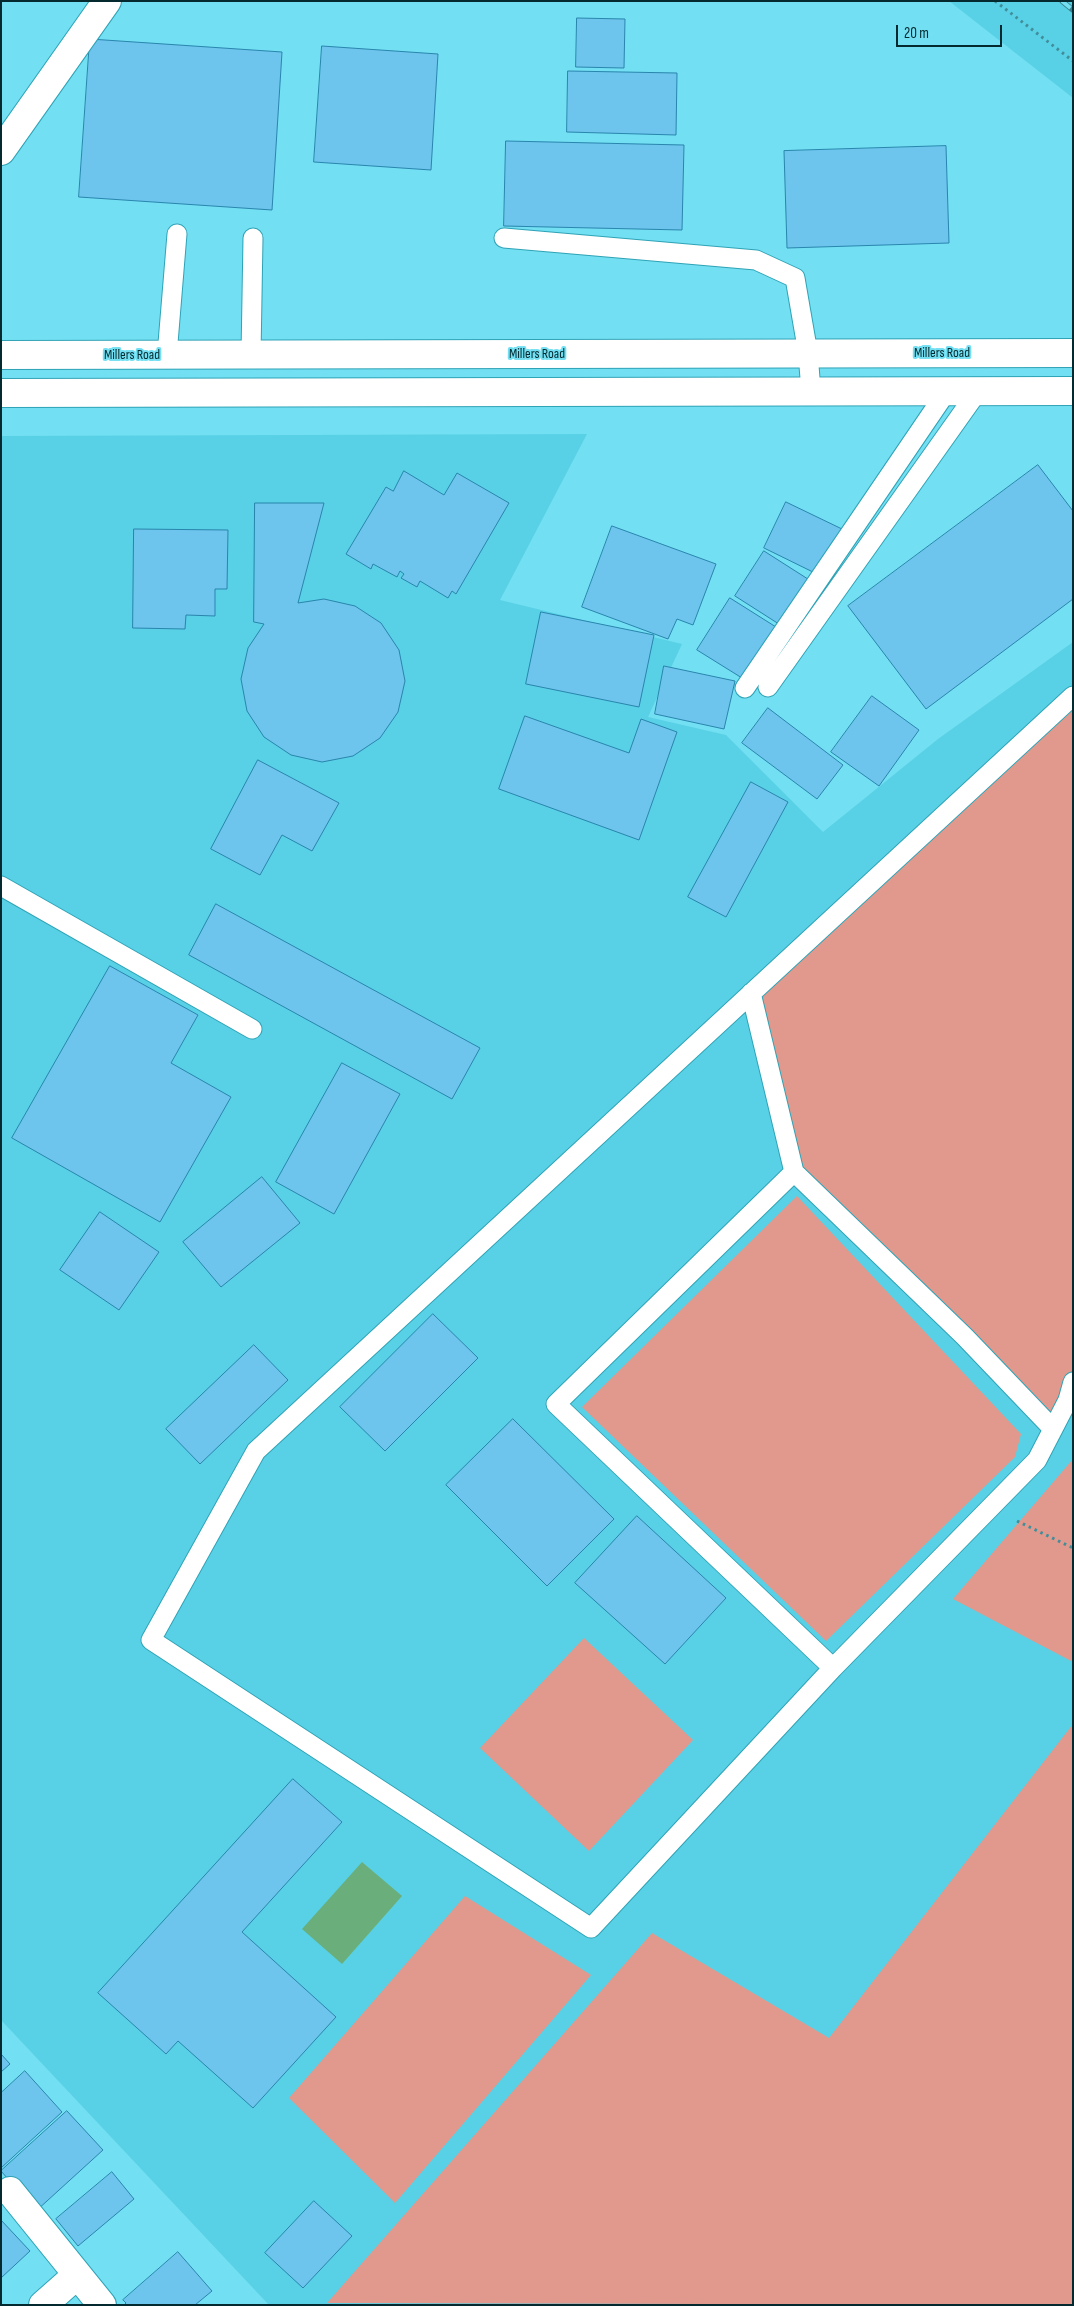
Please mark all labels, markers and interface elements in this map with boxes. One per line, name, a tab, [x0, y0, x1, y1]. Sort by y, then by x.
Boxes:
scale bar	[899, 15, 1005, 47]
text: 20 m	[904, 24, 929, 43]
street label: Millers Road	[914, 345, 970, 361]
street label: Millers Road	[509, 346, 565, 362]
street label: Millers Road	[104, 347, 160, 363]

